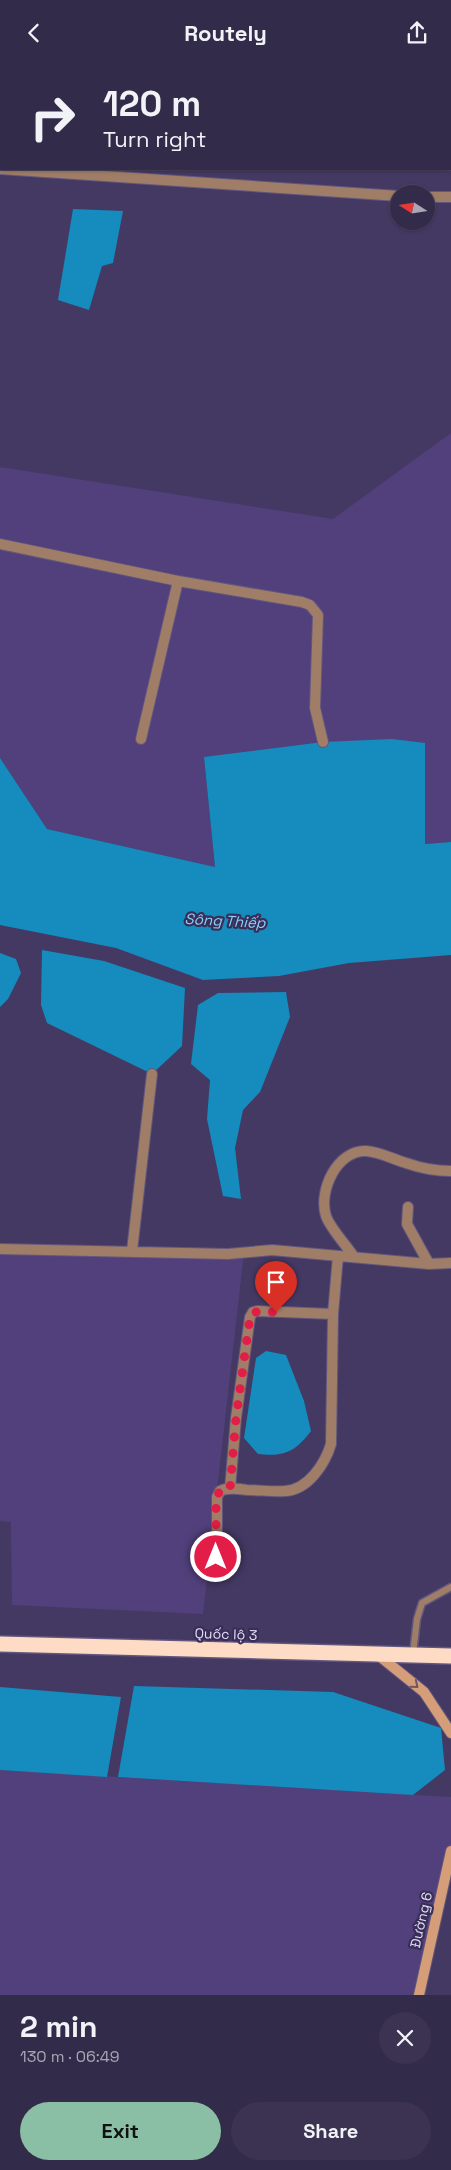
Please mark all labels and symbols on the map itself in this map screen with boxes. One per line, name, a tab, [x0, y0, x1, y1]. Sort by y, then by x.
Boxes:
north arrow	[390, 185, 435, 230]
water label: Sông Thiếp	[184, 909, 267, 932]
pin	[255, 1261, 297, 1312]
position arrow	[189, 1530, 241, 1582]
street label: Quốc lộ 3	[194, 1624, 258, 1644]
one-way arrow	[409, 1679, 418, 1687]
street label: Đường 6	[406, 1890, 436, 1950]

